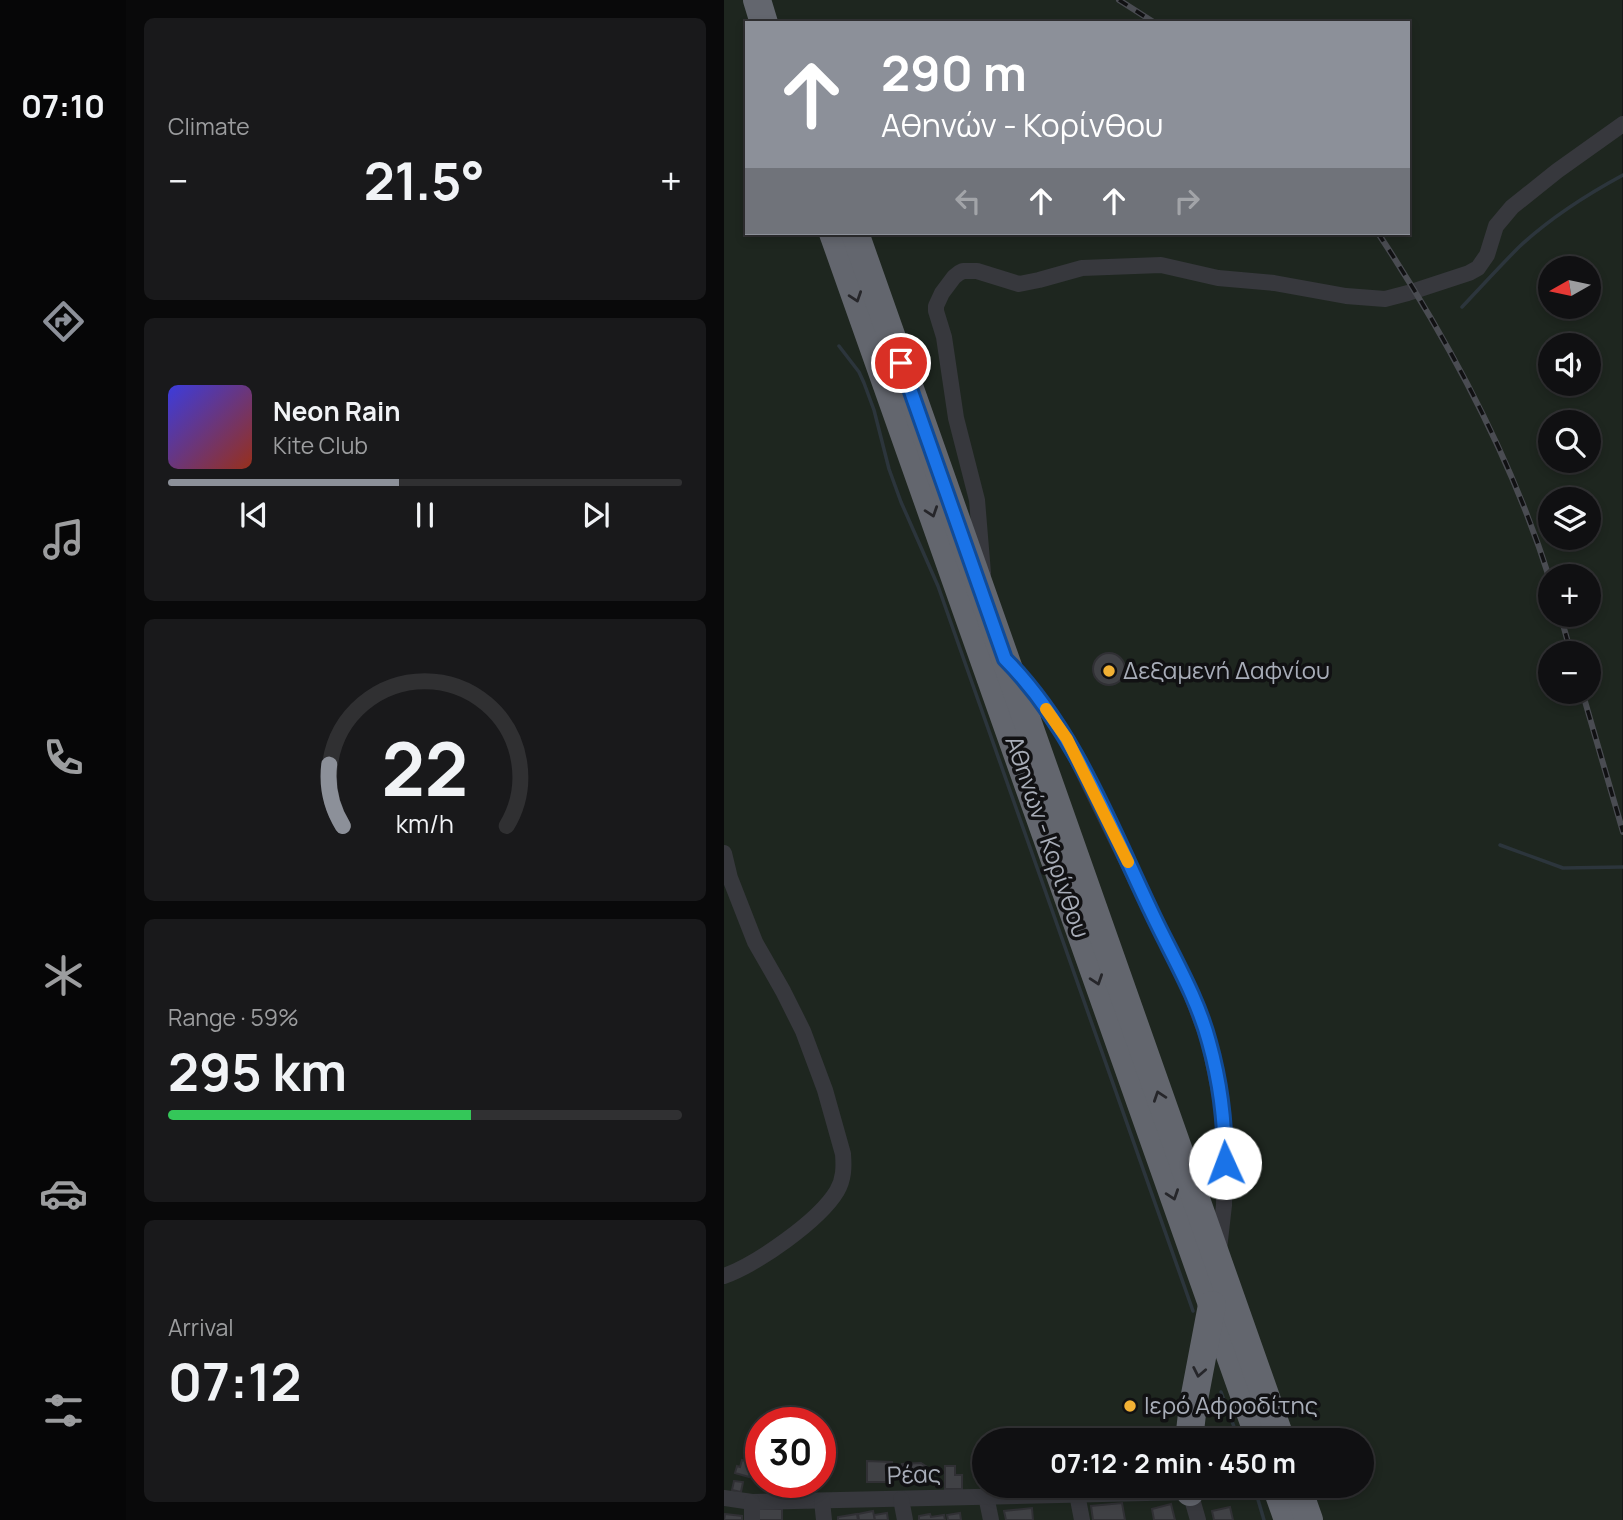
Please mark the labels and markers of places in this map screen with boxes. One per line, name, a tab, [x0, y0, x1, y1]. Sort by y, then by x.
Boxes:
pin	[871, 333, 931, 393]
place label: Δεξαμενή Δαφνίου	[1123, 653, 1330, 686]
marker: Δεξαμενή Δαφνίου	[1101, 663, 1117, 679]
place label: Ιερό Αφροδίτης	[1144, 1388, 1318, 1421]
marker: Ιερό Αφροδίτης	[1122, 1398, 1138, 1414]

